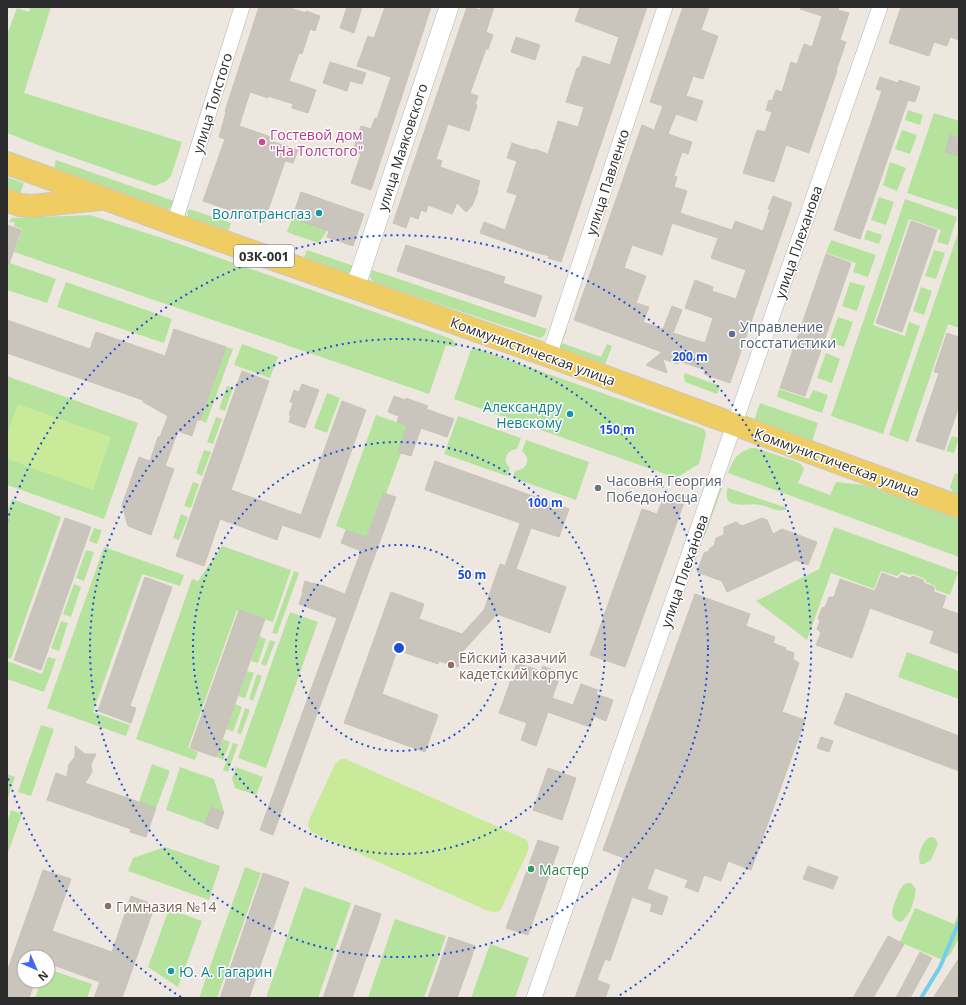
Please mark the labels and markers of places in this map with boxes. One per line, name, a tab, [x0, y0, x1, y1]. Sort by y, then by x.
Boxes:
place label: Гостевой дом "На Толстого"	[270, 125, 363, 160]
marker: Гостевой дом "На Толстого"	[257, 137, 267, 147]
place label: Волготрансгаз	[212, 204, 311, 223]
marker: Волготрансгаз	[314, 208, 324, 218]
place label: Управление госстатистики	[740, 317, 836, 352]
marker: Управление госстатистики	[727, 329, 737, 339]
place label: Александру Невскому	[483, 397, 563, 432]
marker: Александру Невскому	[565, 409, 575, 419]
place label: Часовня Георгия Победоносца	[606, 471, 722, 506]
marker: Часовня Георгия Победоносца	[593, 483, 603, 493]
centre of rings	[392, 641, 406, 655]
place label: Ейский казачий кадетский корпус	[459, 648, 579, 683]
marker: Ейский казачий кадетский корпус	[446, 660, 456, 670]
place label: Мастер	[539, 860, 589, 879]
marker: Мастер	[526, 864, 536, 874]
place label: Гимназия №14	[116, 897, 216, 916]
marker: Гимназия №14	[103, 901, 113, 911]
place label: Ю. А. Гагарин	[179, 962, 272, 981]
marker: Ю. А. Гагарин	[166, 966, 176, 976]

